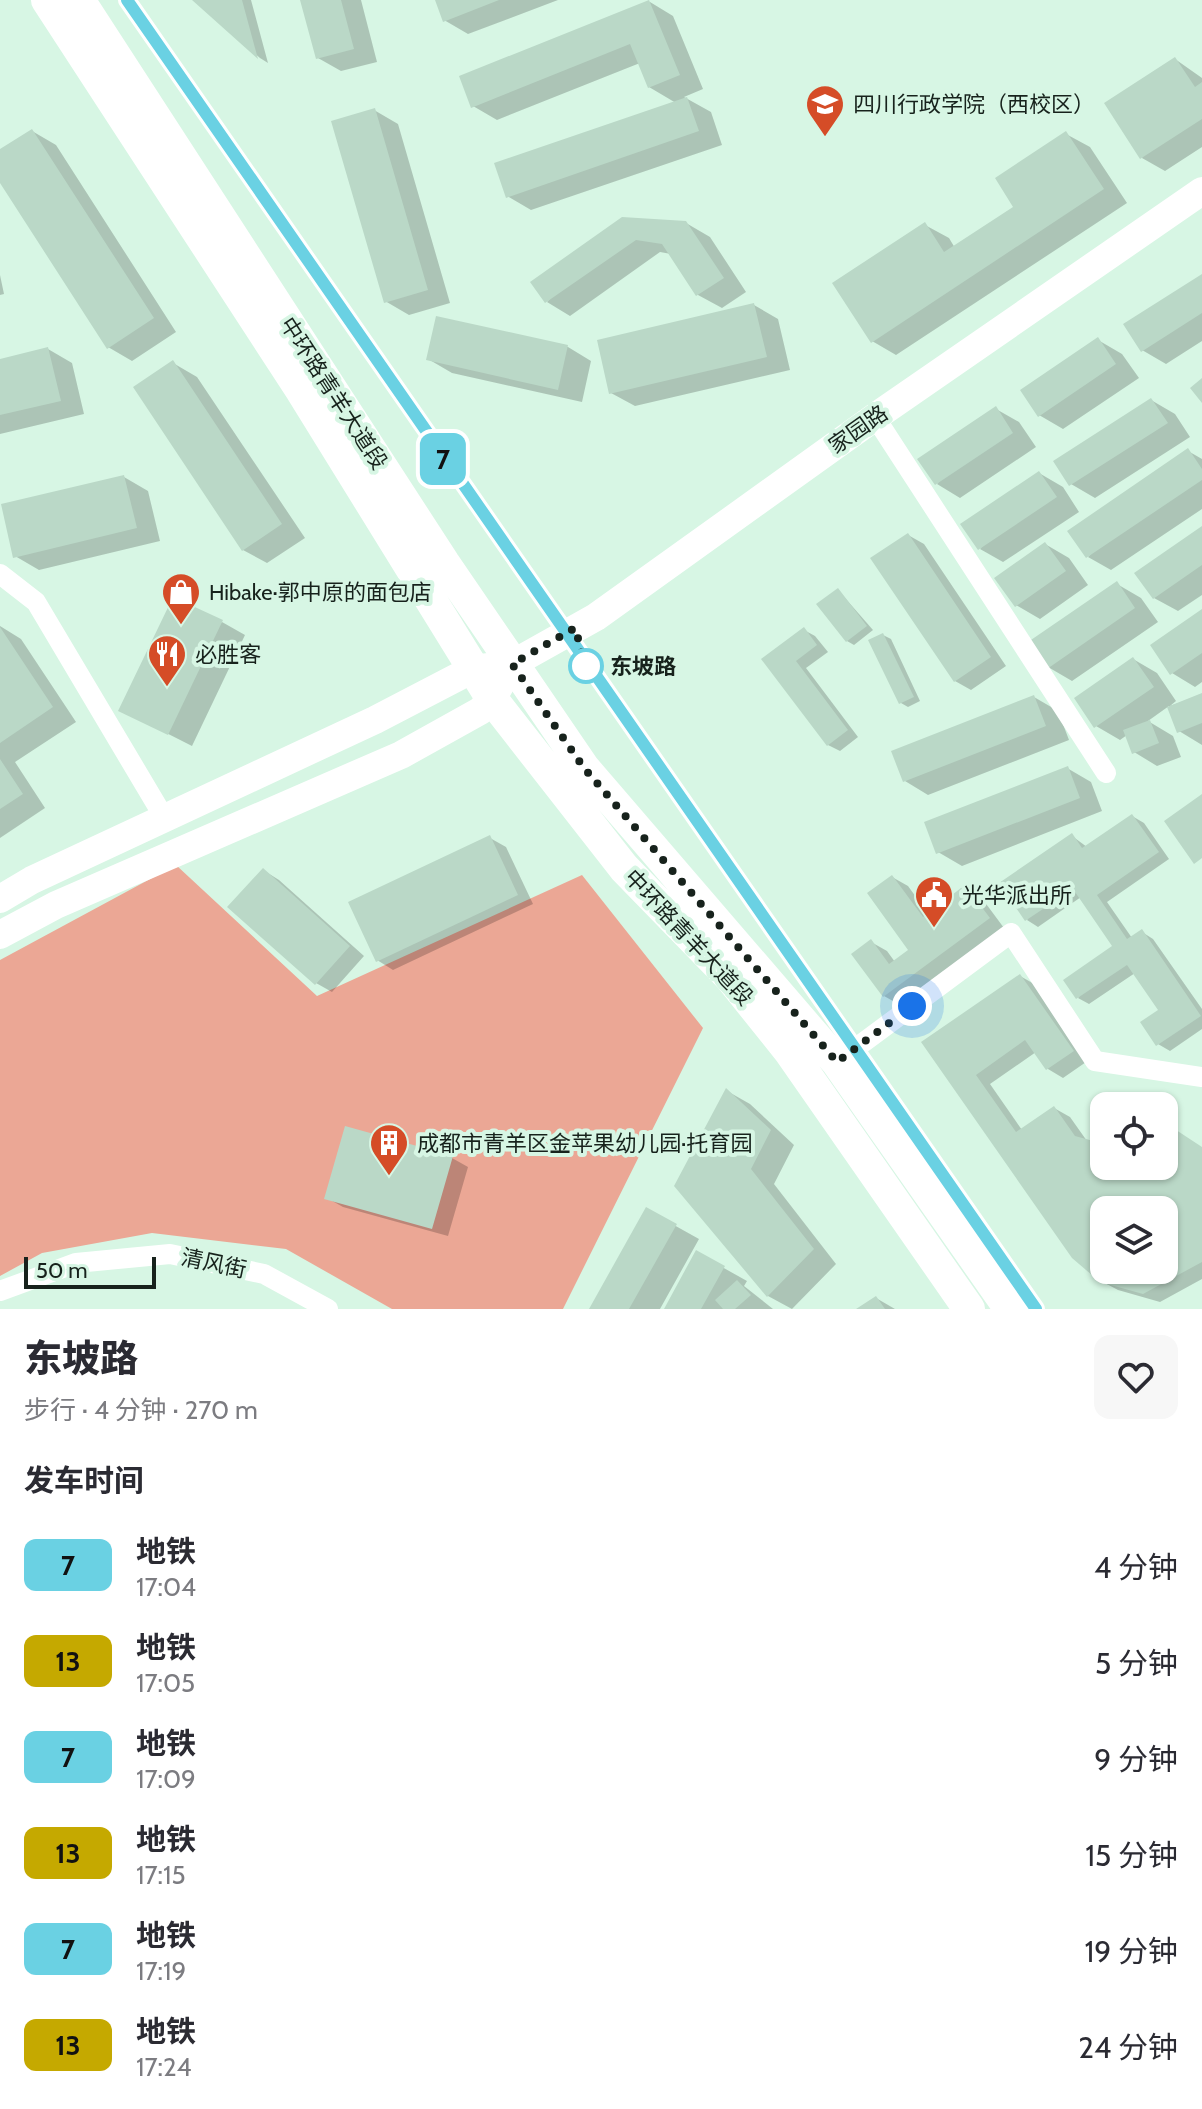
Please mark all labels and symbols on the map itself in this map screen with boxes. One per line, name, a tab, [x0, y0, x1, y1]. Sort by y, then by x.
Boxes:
school or university icon: 四川行政学院（西校区）	[804, 83, 846, 138]
place label: 四川行政学院（西校区）	[853, 91, 1095, 118]
street label: 中环路青羊大道段	[274, 312, 393, 474]
street label: 家园路	[824, 399, 893, 459]
line badge: 7	[417, 433, 469, 485]
shop icon: Hibake·郭中原的面包店	[160, 571, 202, 626]
place label: Hibake·郭中原的面包店	[209, 579, 432, 606]
restaurant icon: 必胜客	[146, 633, 188, 688]
place label: 必胜客	[195, 641, 261, 668]
marker: 东坡路	[569, 649, 603, 683]
place label: 东坡路	[610, 653, 676, 680]
street label: 中环路青羊大道段	[619, 864, 759, 1011]
public building icon: 光华派出所	[913, 874, 955, 929]
place label: 光华派出所	[962, 882, 1072, 909]
your location	[892, 986, 932, 1026]
building icon: 成都市青羊区金苹果幼儿园·托育园	[368, 1122, 410, 1177]
place label: 成都市青羊区金苹果幼儿园·托育园	[417, 1130, 752, 1157]
street label: 清风街	[179, 1243, 249, 1284]
scale bar	[24, 1253, 156, 1289]

